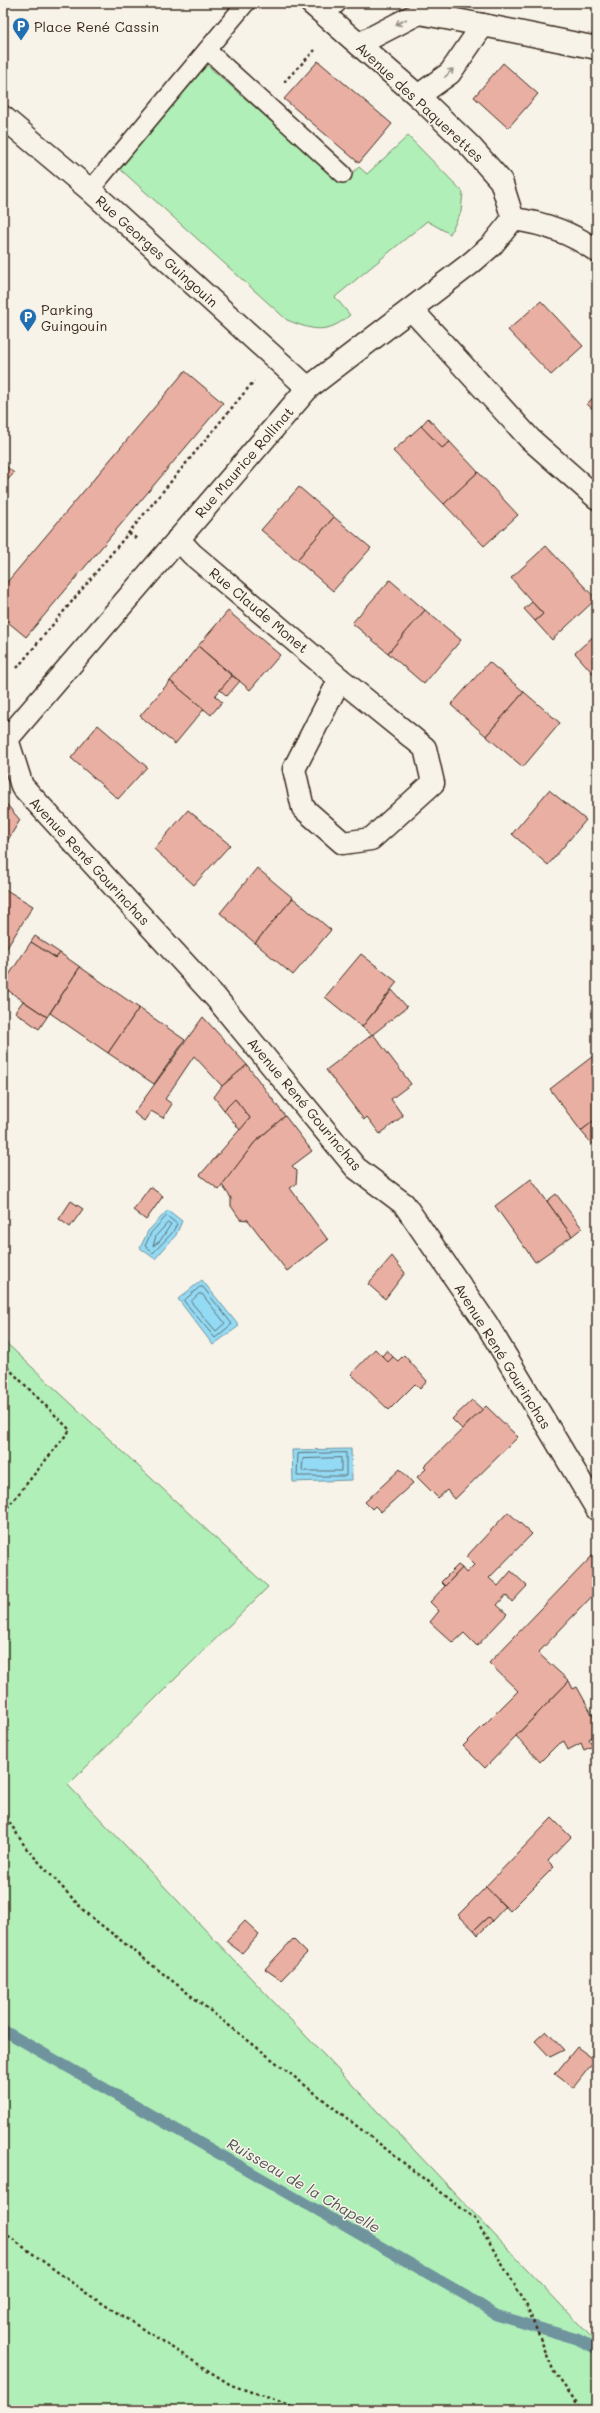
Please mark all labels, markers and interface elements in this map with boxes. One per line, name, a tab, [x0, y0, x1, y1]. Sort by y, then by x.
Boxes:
parking icon: Place René Cassin	[11, 16, 31, 41]
place label: Place René Cassin	[34, 17, 159, 36]
one-way arrow	[395, 19, 407, 27]
street label: Avenue des Paquerettes	[352, 38, 488, 166]
one-way arrow	[444, 68, 454, 78]
street label: Rue Georges Guingouin	[92, 191, 222, 311]
place label: Parking Guingouin	[41, 300, 107, 335]
parking icon: Parking Guingouin	[18, 307, 38, 332]
street label: Rue Maurice Rollinat	[191, 402, 297, 522]
street label: Rue Claude Monet	[206, 563, 312, 657]
street label: Avenue René Gourinchas	[26, 793, 154, 929]
street label: Avenue René Gourinchas	[244, 1033, 366, 1175]
street label: Avenue René Gourinchas	[450, 1280, 556, 1432]
water label: Ruisseau de la Chapelle	[224, 2133, 384, 2237]

